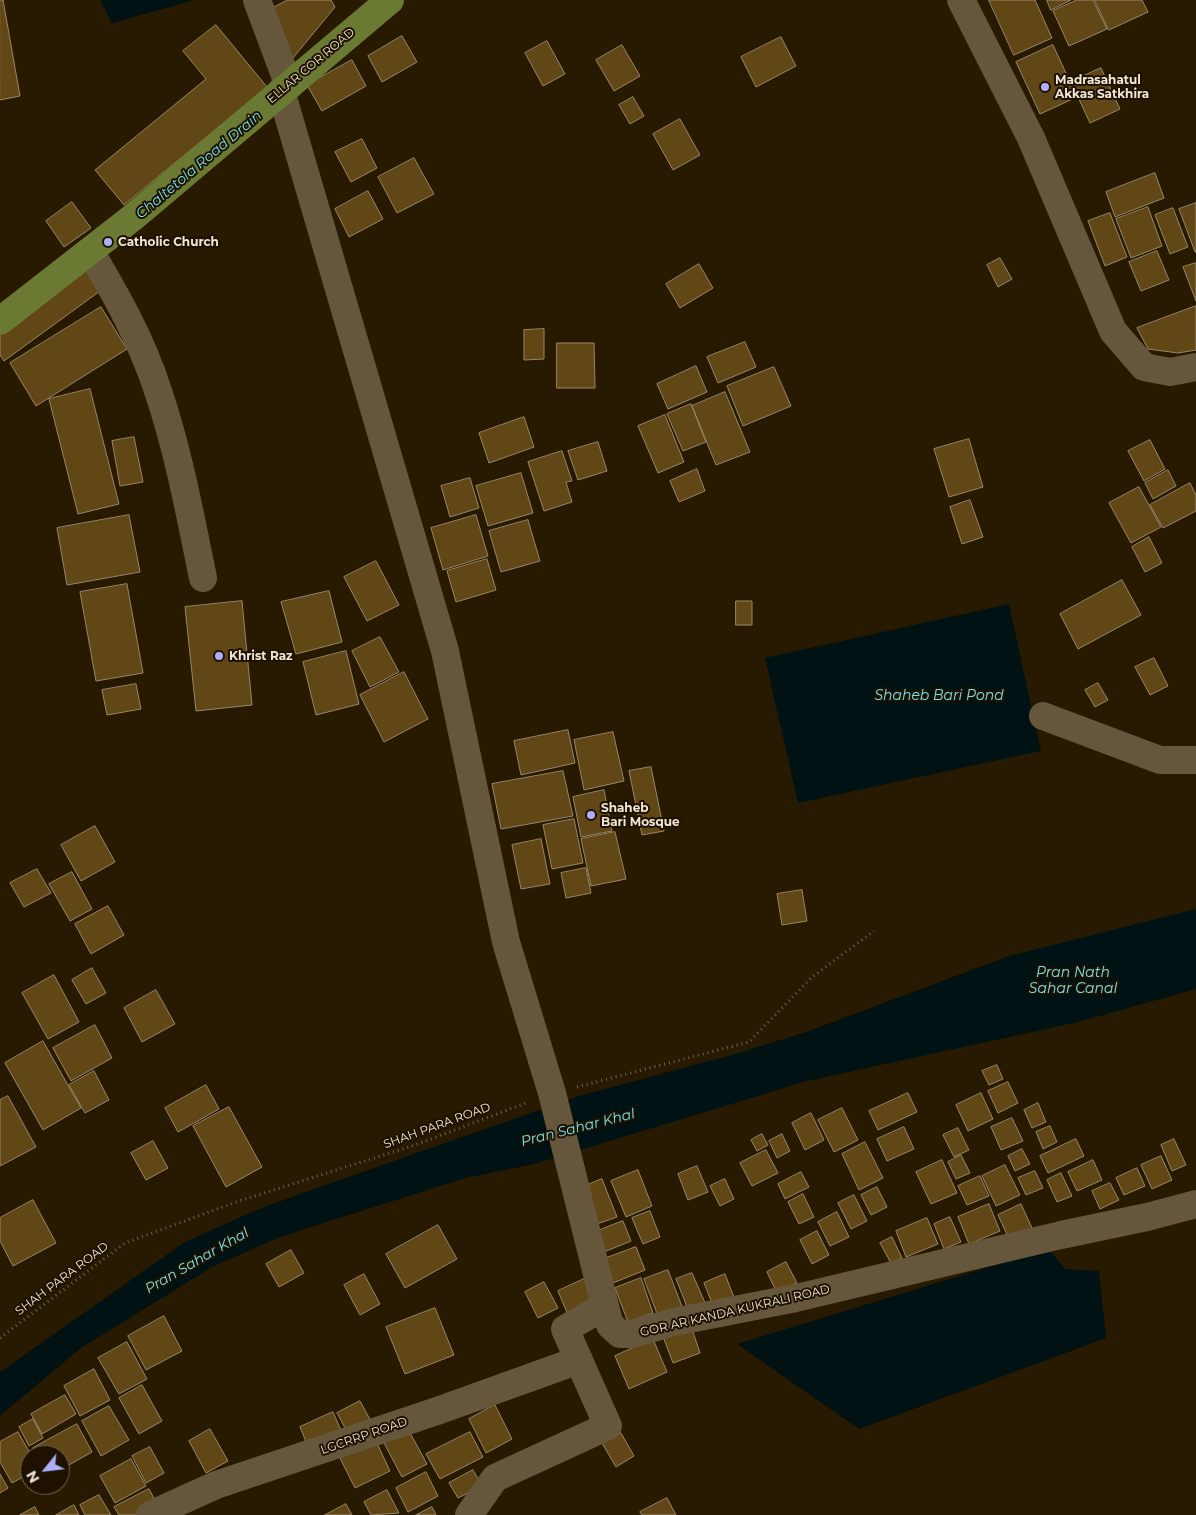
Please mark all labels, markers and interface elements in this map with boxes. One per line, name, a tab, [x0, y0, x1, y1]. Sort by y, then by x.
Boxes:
street label: ELLAR COR ROAD	[264, 25, 358, 107]
place label: Madrasahatul Akkas Satkhira	[1055, 73, 1149, 101]
marker: Madrasahatul Akkas Satkhira	[1039, 81, 1051, 93]
water label: Chaltetola Road Drain	[133, 107, 265, 223]
place label: Catholic Church	[118, 235, 219, 249]
marker: Catholic Church	[102, 236, 114, 248]
place label: Khrist Raz	[229, 649, 293, 663]
marker: Khrist Raz	[213, 650, 225, 662]
water label: Shaheb Bari Pond	[874, 688, 1004, 704]
place label: Shaheb Bari Mosque	[601, 801, 680, 829]
marker: Shaheb Bari Mosque	[585, 809, 597, 821]
water label: Pran Nath Sahar Canal	[1029, 965, 1117, 998]
street label: SHAH PARA ROAD	[381, 1100, 493, 1152]
water label: Pran Sahar Khal	[519, 1106, 637, 1150]
water label: Pran Sahar Khal	[142, 1225, 252, 1297]
street label: SHAH PARA ROAD	[13, 1239, 111, 1319]
street label: GOR AR KANDA KUKRALI ROAD	[639, 1282, 831, 1340]
street label: LGCRRP ROAD	[319, 1414, 409, 1458]
north arrow	[20, 1445, 70, 1495]
text: N	[22, 1467, 43, 1486]

